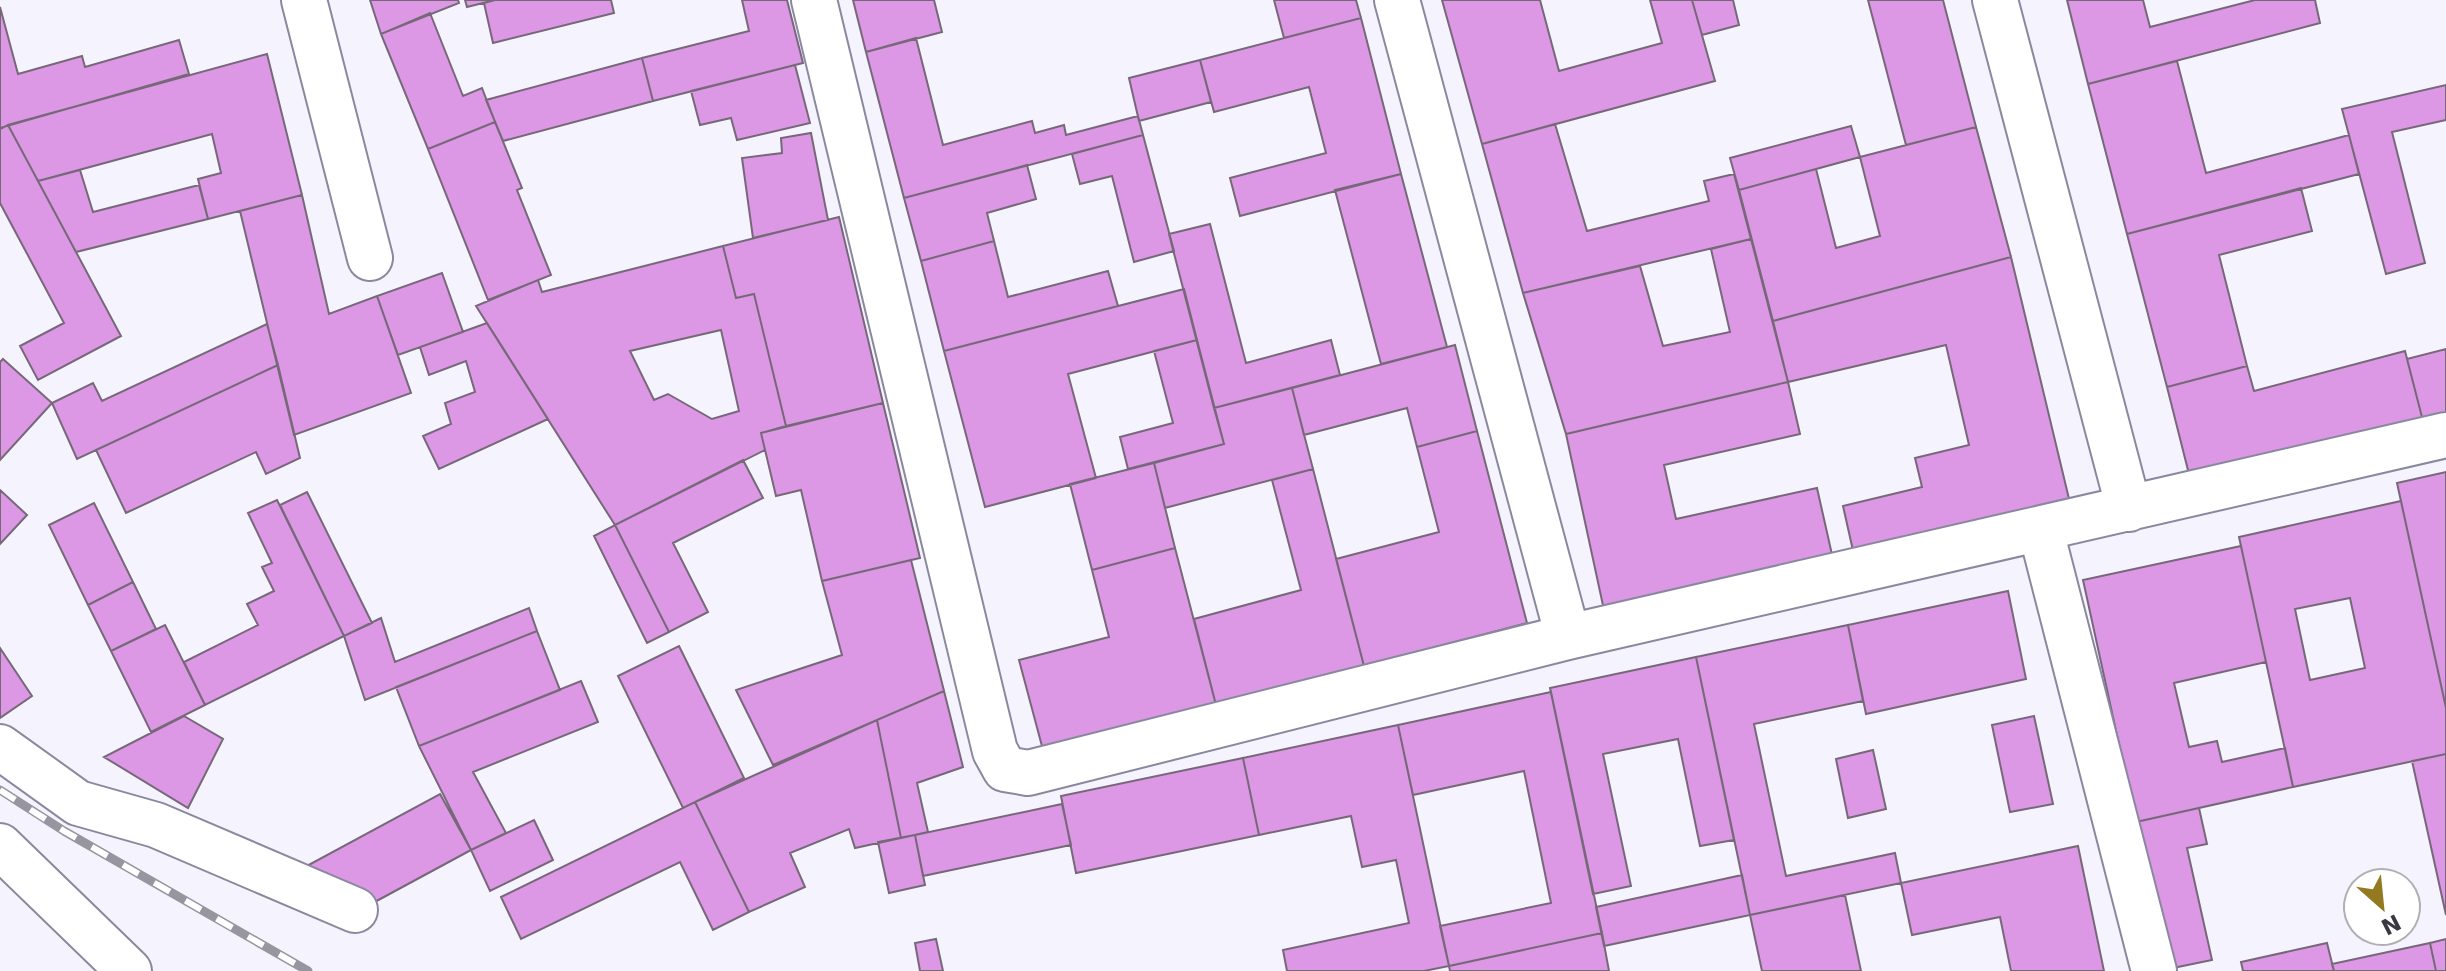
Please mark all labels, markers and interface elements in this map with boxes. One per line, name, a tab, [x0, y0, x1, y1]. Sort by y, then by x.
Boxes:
north arrow	[2342, 867, 2422, 947]
text: N	[2377, 909, 2405, 940]

